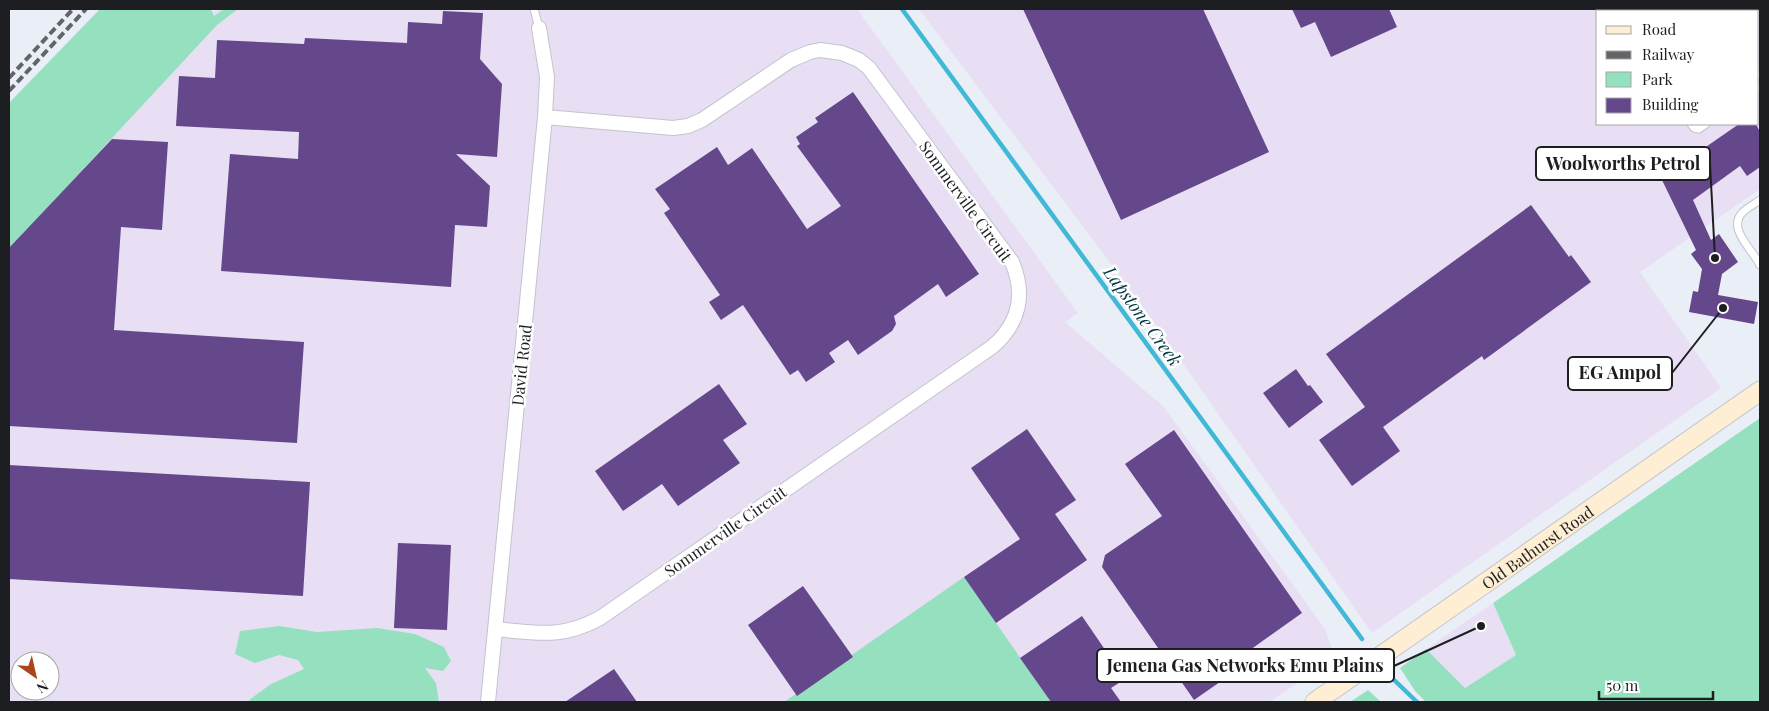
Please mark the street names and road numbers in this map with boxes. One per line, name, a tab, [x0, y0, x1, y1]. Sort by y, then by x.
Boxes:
street label: Sommerville Circuit	[915, 136, 1017, 266]
street label: David Road	[506, 323, 536, 407]
street label: Sommerville Circuit	[660, 481, 790, 581]
street label: Old Bathurst Road	[1477, 500, 1597, 593]

